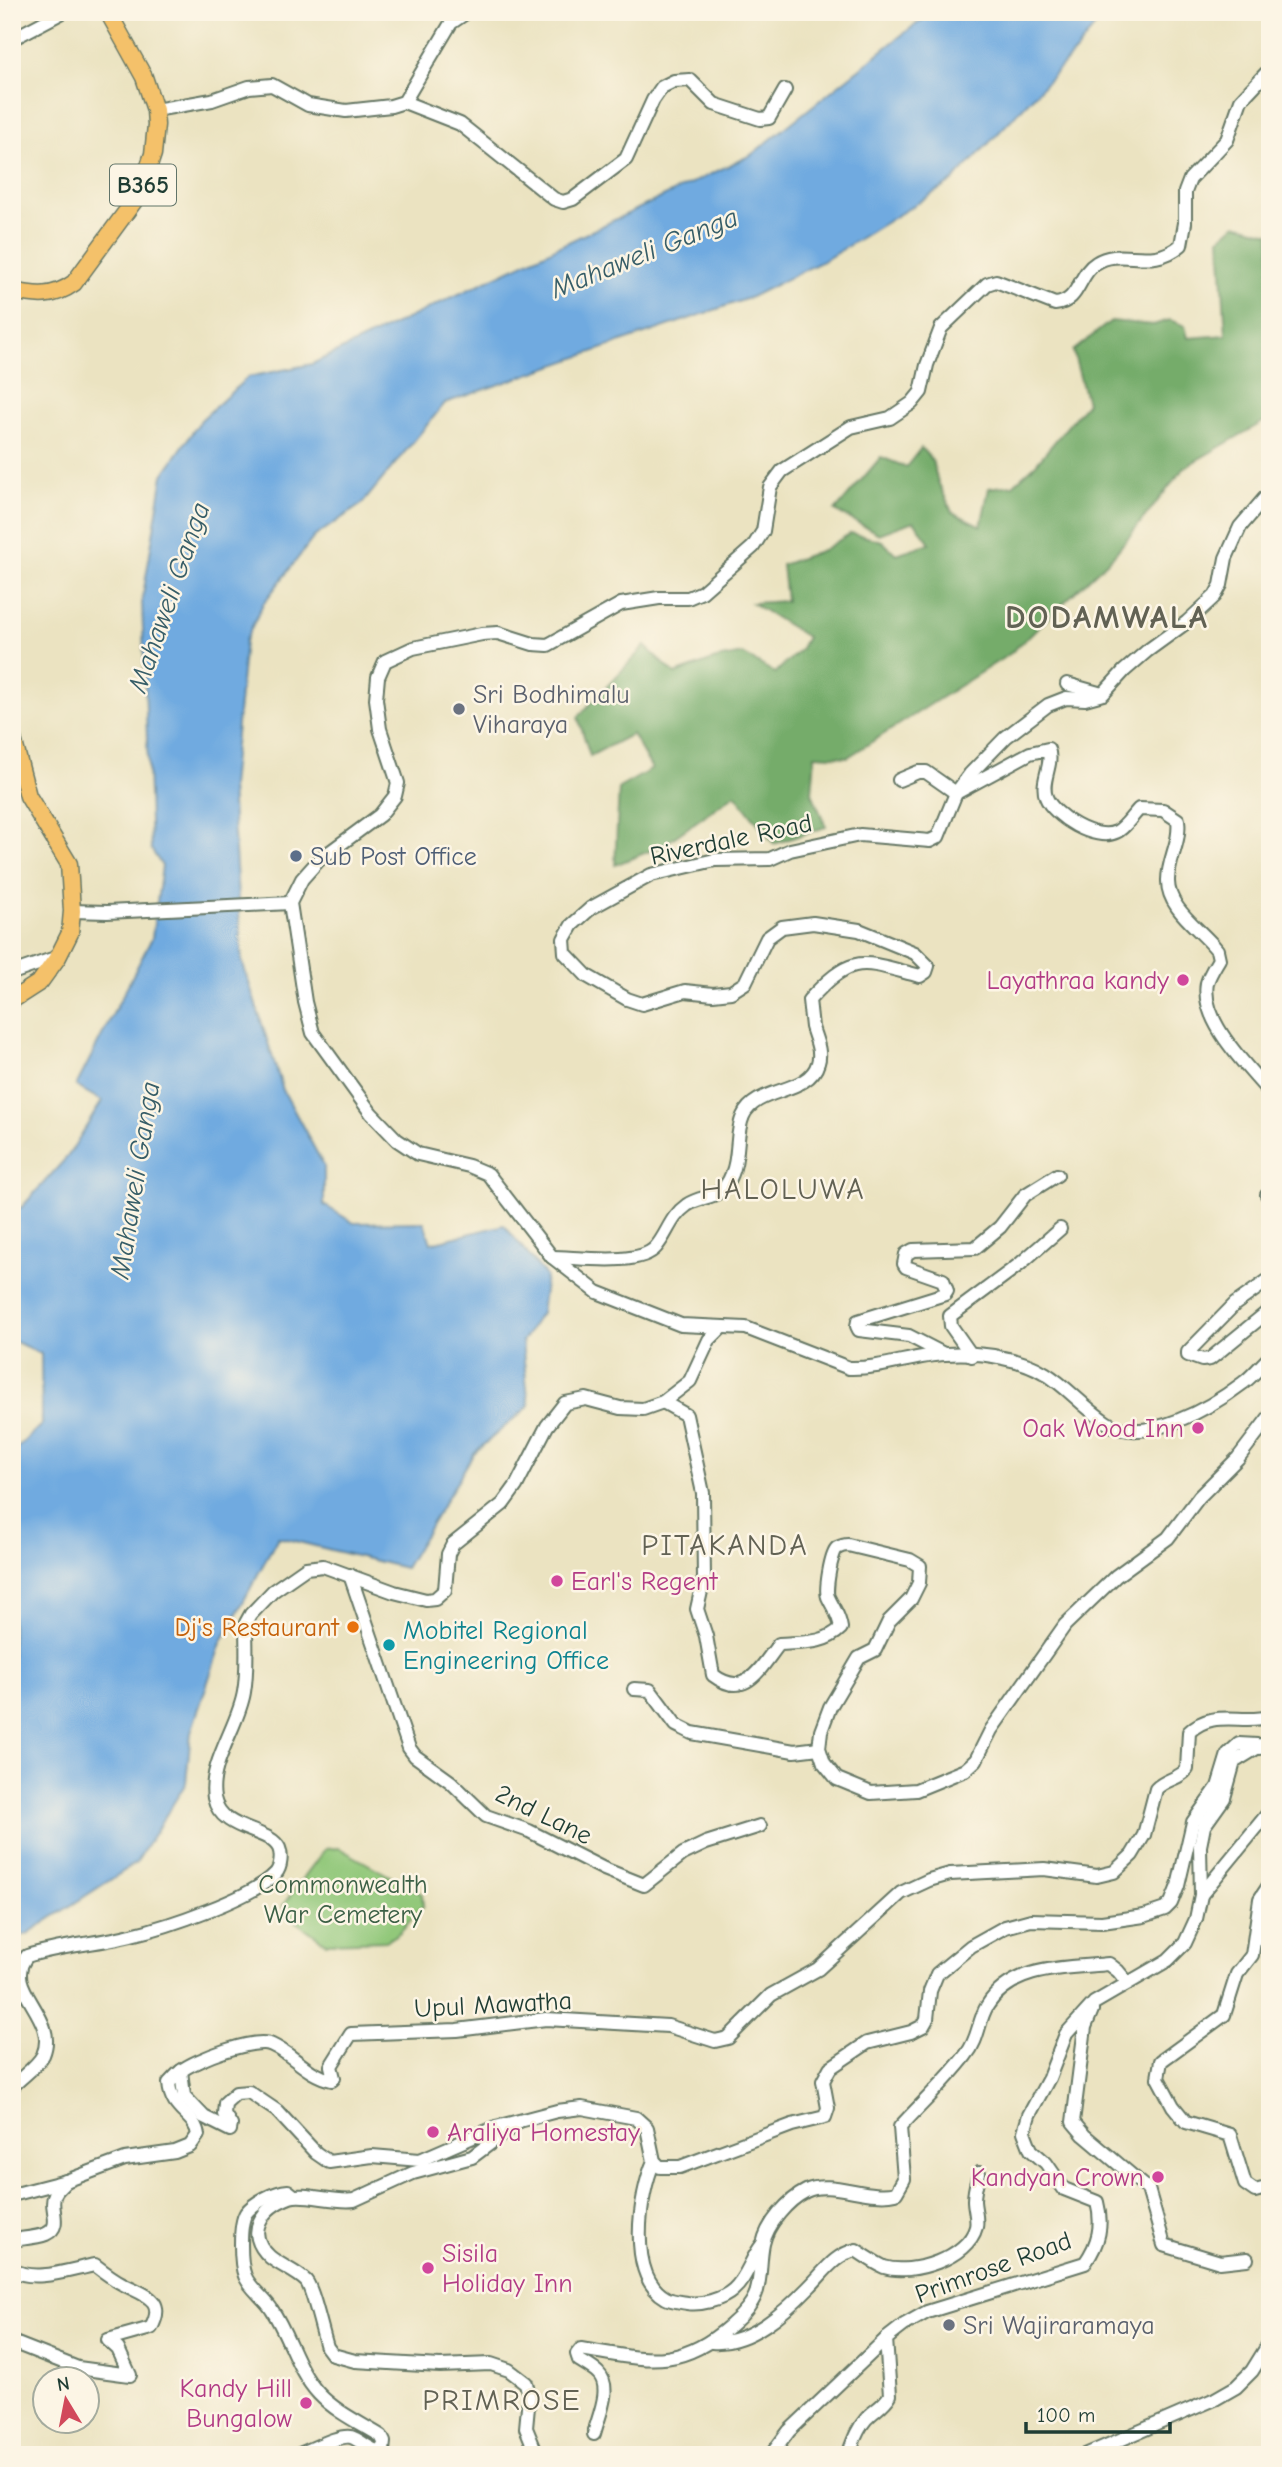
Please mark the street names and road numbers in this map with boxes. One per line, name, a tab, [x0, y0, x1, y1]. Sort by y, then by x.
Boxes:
road number: B365	[110, 164, 176, 205]
street label: Riverdale Road	[647, 808, 815, 872]
street label: 2nd Lane	[490, 1779, 597, 1851]
street label: Upul Mawatha	[413, 1986, 573, 2024]
street label: Primrose Road	[911, 2226, 1076, 2310]

